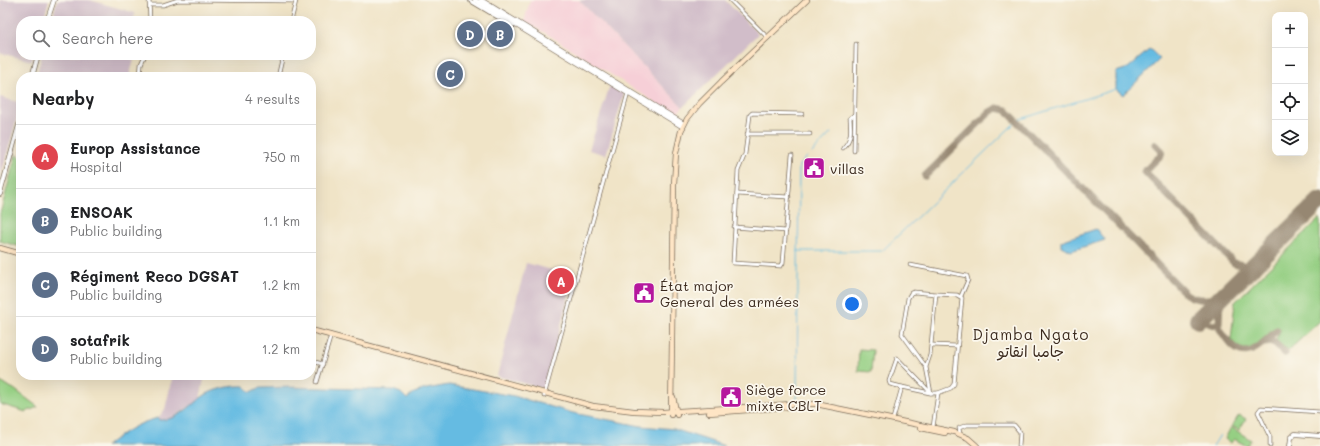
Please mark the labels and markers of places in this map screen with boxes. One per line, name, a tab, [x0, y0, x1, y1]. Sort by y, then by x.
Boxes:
pin: D	[457, 19, 483, 49]
pin: B	[487, 19, 513, 49]
pin: C	[437, 59, 463, 89]
public building icon: villas	[801, 155, 827, 181]
place label: villas	[830, 159, 864, 178]
pin: A	[548, 266, 574, 296]
place label: État major General des armées	[660, 276, 799, 311]
public building icon: État major General des armées	[631, 280, 657, 306]
place label: Siège force mixte CBLT	[746, 380, 826, 415]
public building icon: Siège force mixte CBLT	[718, 384, 744, 410]

